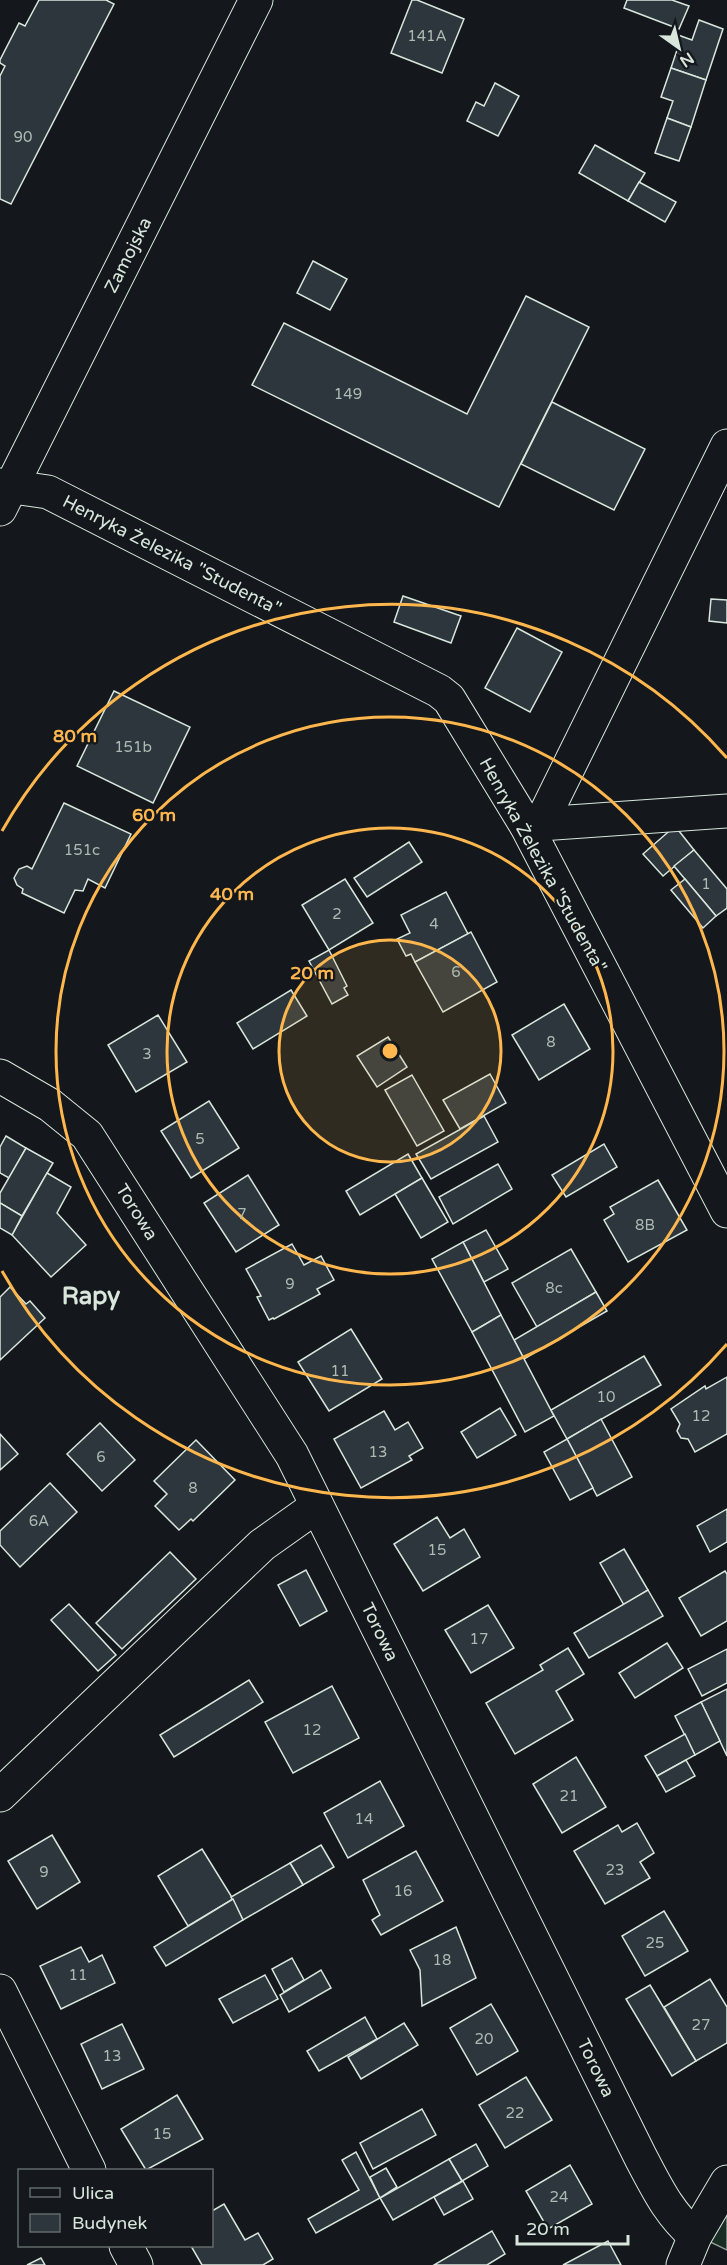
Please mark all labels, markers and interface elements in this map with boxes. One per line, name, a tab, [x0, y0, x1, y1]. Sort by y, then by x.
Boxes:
north arrow	[649, 18, 709, 78]
house number: 141A	[407, 27, 447, 45]
text: N	[676, 48, 698, 71]
house number: 90	[14, 128, 32, 146]
street label: Zamojska	[100, 213, 156, 297]
house number: 149	[334, 385, 362, 403]
street label: Henryka Żelezika "Studenta"	[59, 490, 285, 620]
text: 80 m	[53, 725, 97, 747]
house number: 151b	[114, 738, 152, 756]
street label: Henryka Żelezika "Studenta"	[475, 754, 611, 976]
text: 60 m	[132, 804, 176, 826]
house number: 151c	[64, 841, 100, 859]
house number: 1	[701, 875, 711, 893]
text: 40 m	[210, 883, 254, 905]
house number: 2	[332, 905, 342, 923]
house number: 4	[429, 915, 439, 933]
text: 20 m	[290, 962, 334, 984]
house number: 6	[451, 963, 461, 981]
house number: 8	[546, 1033, 556, 1051]
centre of rings	[380, 1041, 400, 1061]
house number: 3	[142, 1045, 152, 1063]
house number: 5	[195, 1130, 205, 1148]
street label: Torowa	[111, 1180, 163, 1244]
house number: 7	[237, 1205, 247, 1223]
house number: 8B	[635, 1216, 655, 1234]
house number: 9	[285, 1275, 295, 1293]
house number: 8c	[545, 1279, 563, 1297]
district label: Rapy	[62, 1282, 120, 1311]
house number: 11	[331, 1362, 349, 1380]
house number: 10	[597, 1388, 615, 1406]
house number: 12	[692, 1407, 710, 1425]
house number: 13	[369, 1443, 387, 1461]
house number: 6	[96, 1448, 106, 1466]
house number: 8	[188, 1479, 198, 1497]
house number: 6A	[29, 1512, 49, 1530]
house number: 15	[428, 1541, 446, 1559]
street label: Torowa	[356, 1599, 404, 1665]
house number: 17	[470, 1630, 488, 1648]
house number: 12	[303, 1721, 321, 1739]
house number: 21	[560, 1787, 578, 1805]
house number: 14	[355, 1810, 373, 1828]
house number: 23	[606, 1861, 624, 1879]
house number: 9	[39, 1863, 49, 1881]
house number: 16	[394, 1882, 412, 1900]
house number: 25	[646, 1934, 664, 1952]
house number: 18	[433, 1951, 451, 1969]
house number: 11	[69, 1966, 87, 1984]
house number: 27	[692, 2016, 710, 2034]
house number: 20	[475, 2030, 493, 2048]
street label: Torowa	[572, 2035, 620, 2101]
house number: 13	[103, 2047, 121, 2065]
house number: 22	[506, 2104, 524, 2122]
house number: 15	[153, 2125, 171, 2143]
legend	[18, 2169, 213, 2247]
text: Ulica	[72, 2182, 114, 2204]
house number: 24	[550, 2188, 568, 2206]
scale bar	[517, 2208, 628, 2246]
text: Budynek	[72, 2212, 147, 2234]
text: 20 m	[526, 2218, 570, 2240]

